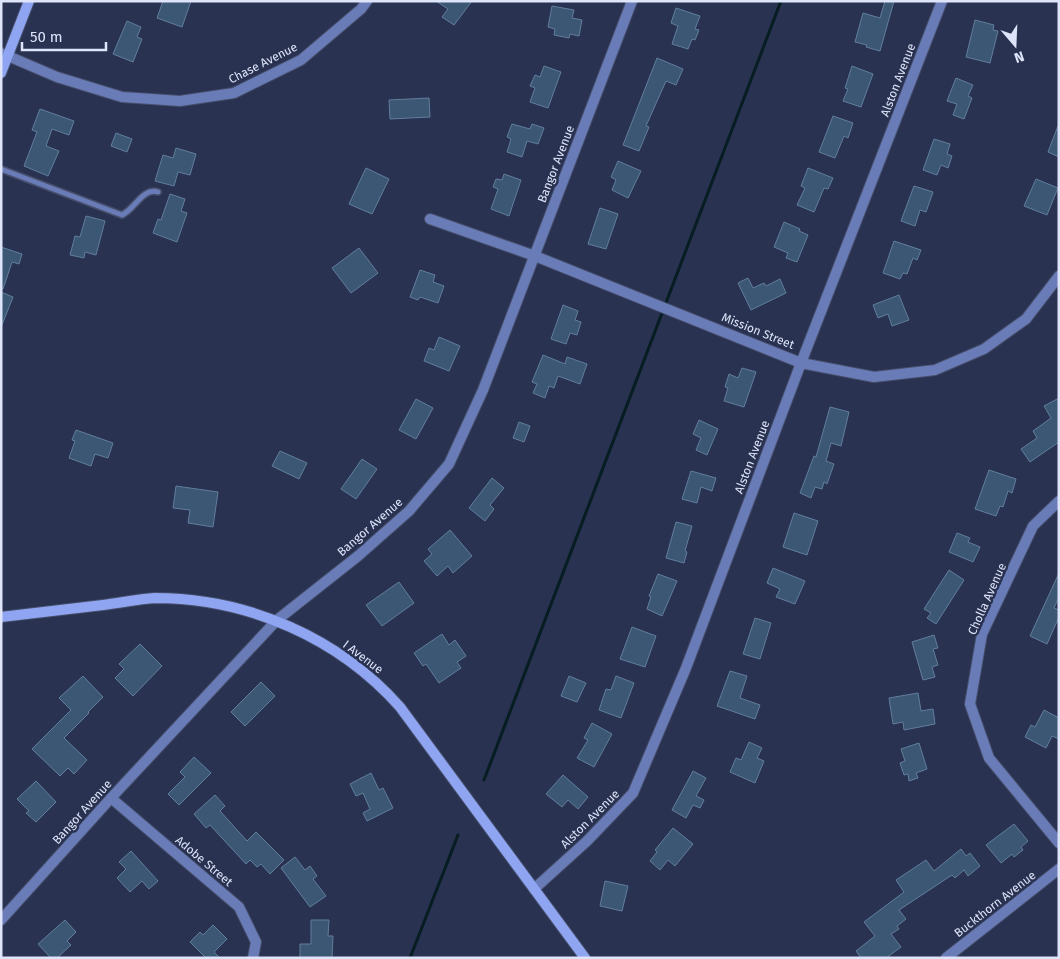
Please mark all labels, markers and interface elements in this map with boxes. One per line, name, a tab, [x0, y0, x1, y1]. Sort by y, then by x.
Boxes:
scale bar	[22, 20, 106, 52]
north arrow	[990, 20, 1040, 70]
text: 50 m	[30, 28, 63, 46]
street label: Chase Avenue	[226, 40, 300, 86]
street label: Alston Avenue	[878, 41, 918, 119]
text: N	[1012, 47, 1026, 66]
street label: Bangor Avenue	[535, 123, 577, 205]
street label: Mission Street	[720, 310, 797, 352]
street label: Alston Avenue	[732, 418, 772, 496]
street label: Bangor Avenue	[335, 495, 405, 559]
street label: Cholla Avenue	[965, 561, 1009, 637]
street label: I Avenue	[340, 637, 386, 677]
street label: Bangor Avenue	[50, 777, 114, 847]
street label: Alston Avenue	[558, 787, 622, 851]
street label: Adobe Street	[173, 833, 236, 889]
street label: Buckthorn Avenue	[952, 868, 1038, 940]

